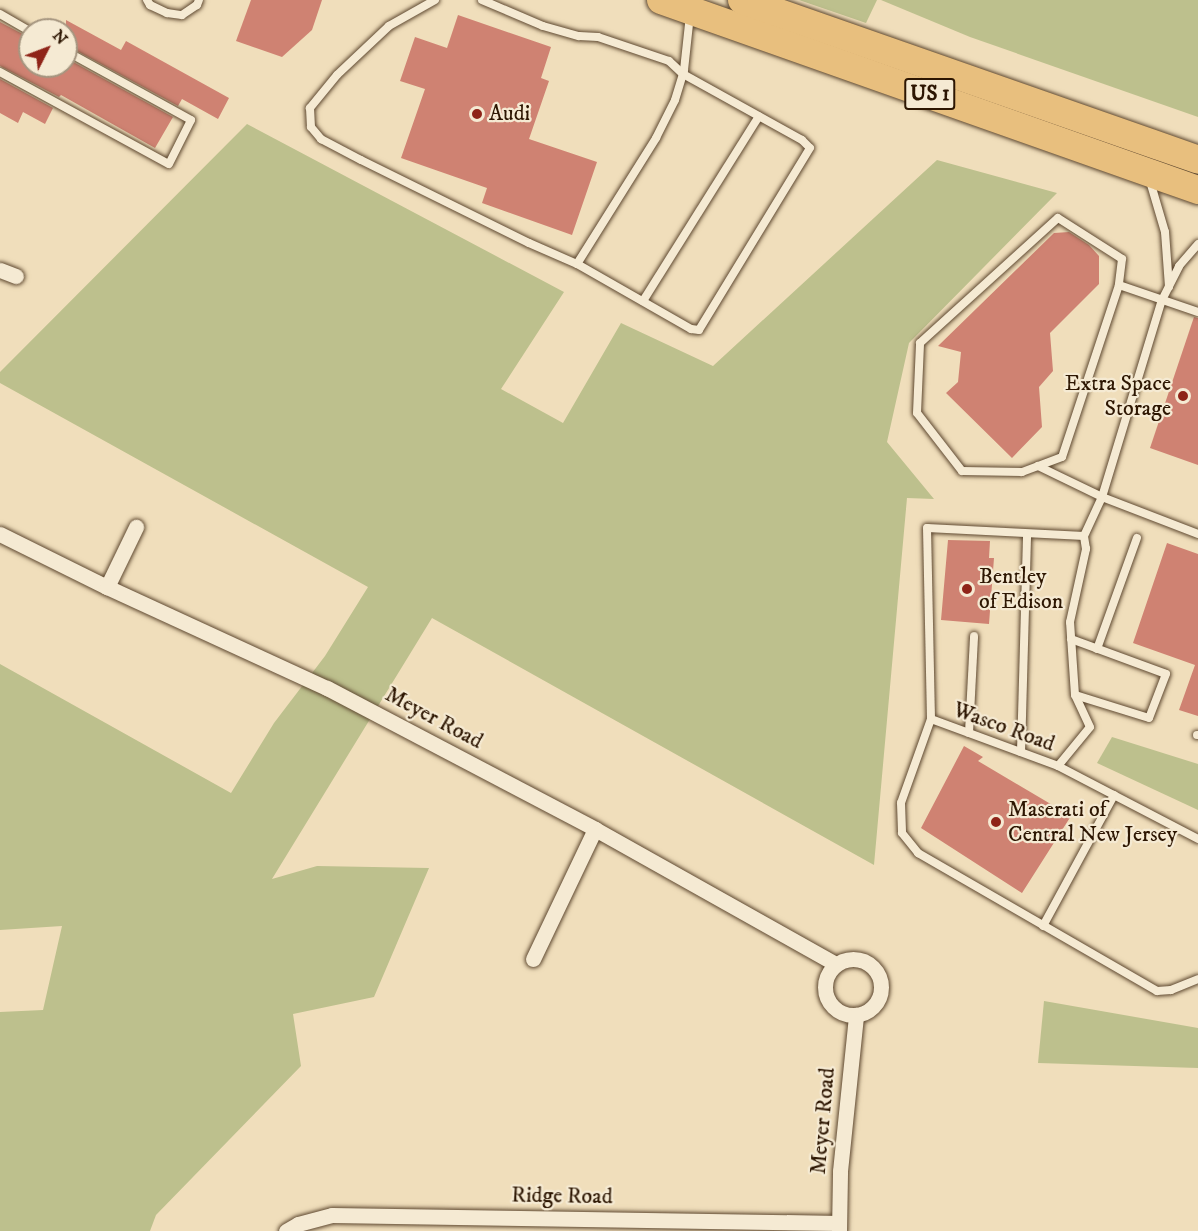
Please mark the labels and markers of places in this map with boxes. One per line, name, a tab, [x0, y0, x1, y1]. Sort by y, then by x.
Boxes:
place label: Audi	[489, 101, 530, 127]
marker: Audi	[470, 107, 484, 121]
place label: Extra Space Storage	[1065, 370, 1171, 422]
marker: Extra Space Storage	[1176, 389, 1190, 403]
place label: Bentley of Edison	[979, 563, 1063, 614]
marker: Bentley of Edison	[960, 582, 974, 596]
place label: Maserati of Central New Jersey	[1008, 796, 1177, 848]
marker: Maserati of Central New Jersey	[989, 815, 1003, 829]

